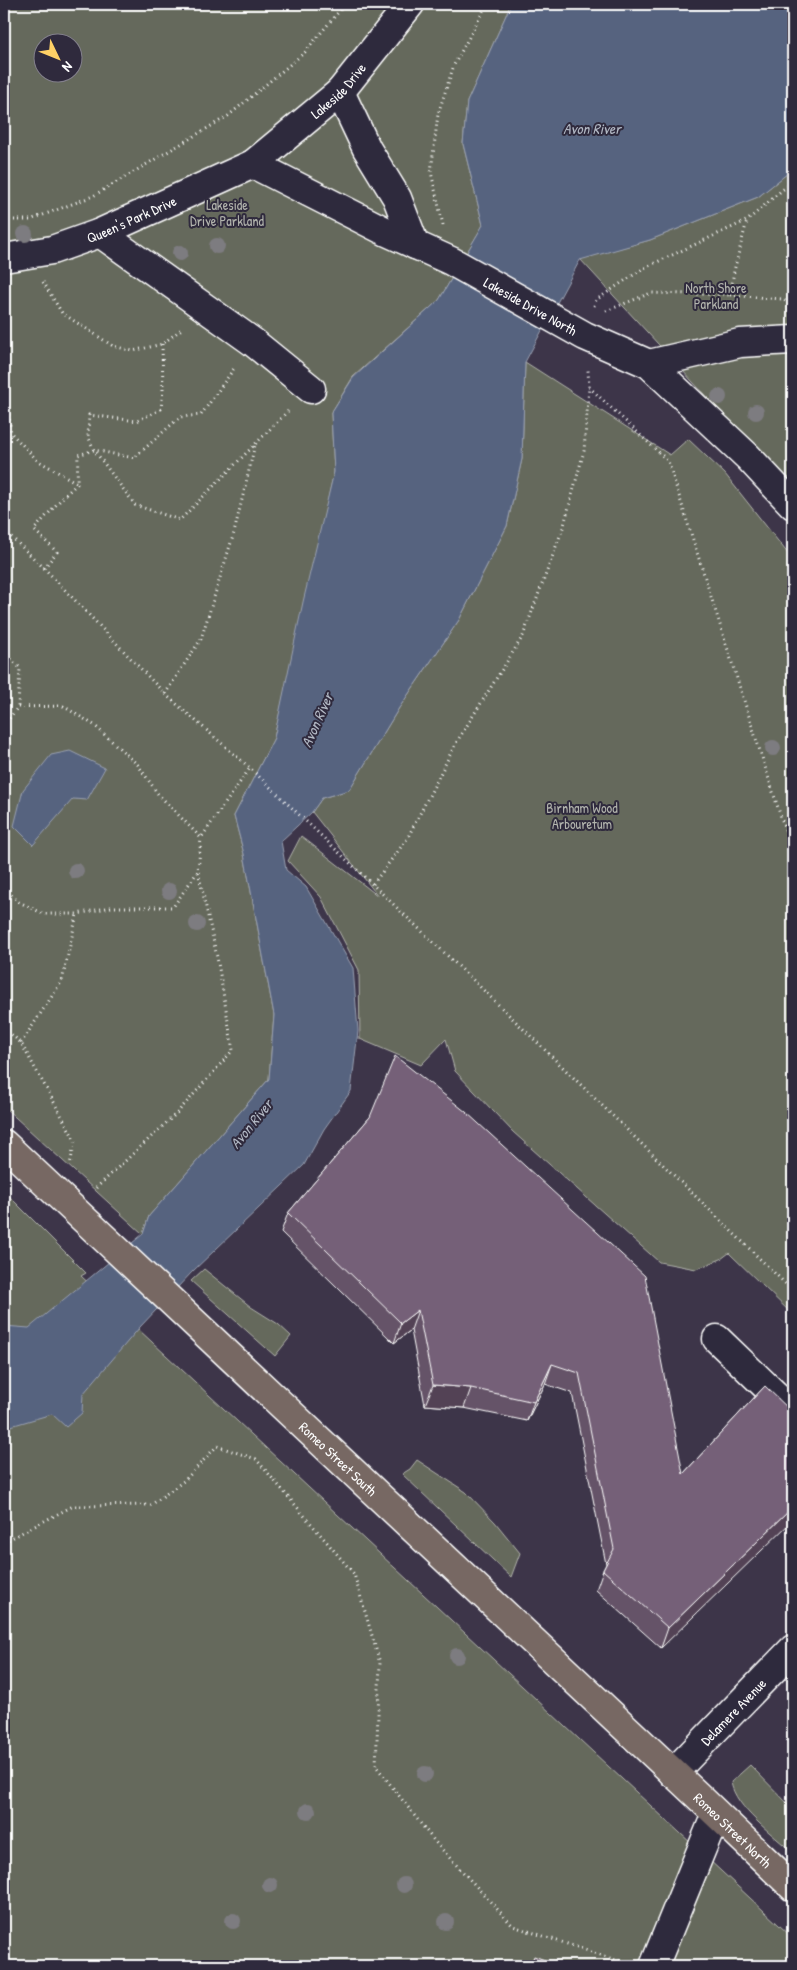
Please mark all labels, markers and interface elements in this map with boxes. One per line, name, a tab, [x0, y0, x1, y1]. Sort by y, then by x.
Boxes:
north arrow	[32, 32, 82, 82]
text: N	[58, 58, 77, 77]
street label: Lakeside Drive	[306, 58, 370, 122]
water label: Avon River	[563, 118, 623, 139]
street label: Queen's Park Drive	[84, 190, 180, 247]
park label: Lakeside Drive Parkland	[190, 195, 265, 230]
street label: Lakeside Drive North	[481, 272, 581, 339]
park label: North Shore Parkland	[685, 278, 747, 313]
water label: Avon River	[296, 687, 339, 751]
park label: Birnham Wood Arbouretum	[546, 798, 618, 833]
water label: Avon River	[225, 1093, 279, 1153]
street label: Romeo Street South	[295, 1417, 382, 1500]
street label: Delamere Avenue	[696, 1673, 770, 1749]
street label: Romeo Street North	[690, 1788, 776, 1872]

